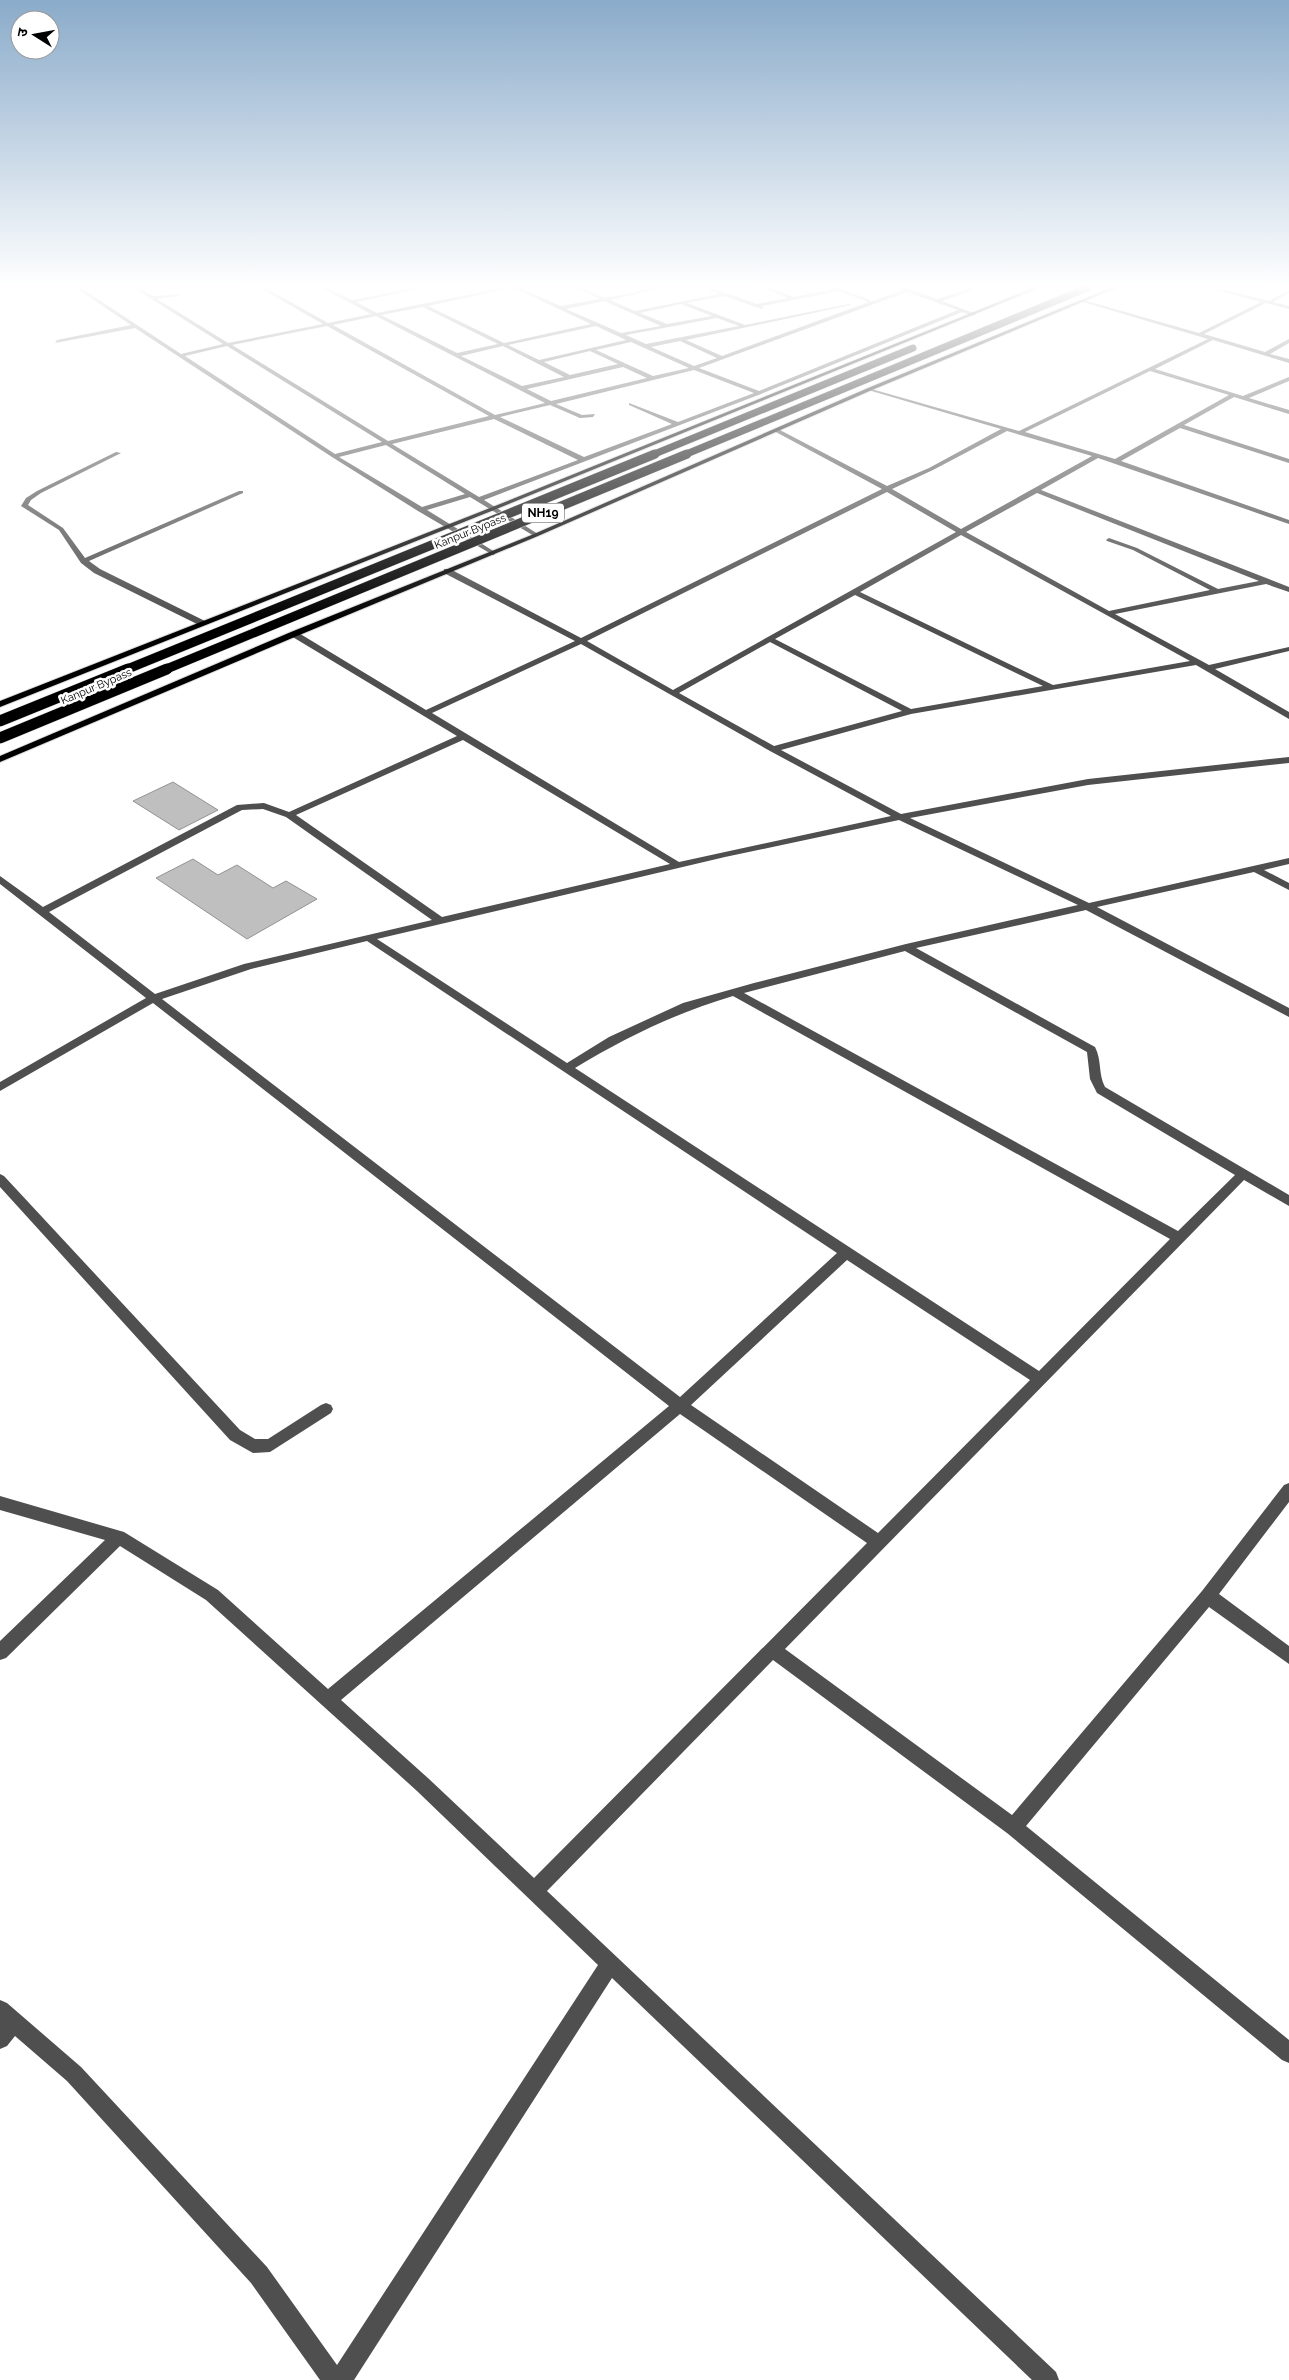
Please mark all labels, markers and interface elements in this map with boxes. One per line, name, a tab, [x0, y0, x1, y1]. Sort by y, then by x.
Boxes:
north arrow	[10, 10, 60, 60]
text: उ	[14, 26, 31, 38]
road number: NH19	[522, 503, 564, 522]
street label: Kanpur Bypass	[433, 511, 508, 552]
street label: Kanpur Bypass	[59, 666, 134, 707]

